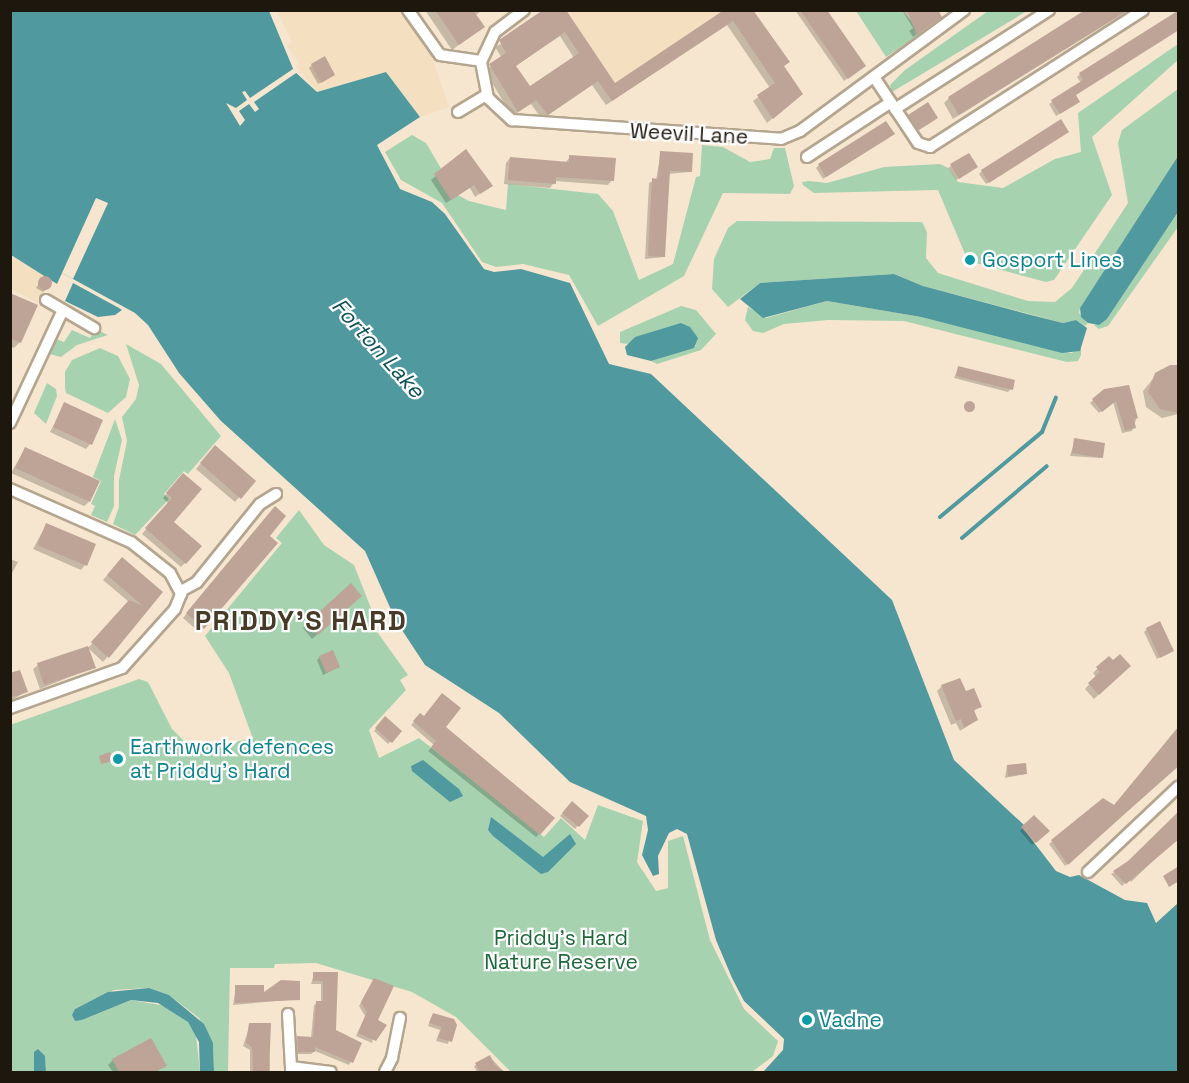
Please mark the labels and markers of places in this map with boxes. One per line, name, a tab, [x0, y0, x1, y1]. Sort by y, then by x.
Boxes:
place label: Gosport Lines	[982, 247, 1122, 273]
marker: Gosport Lines	[963, 253, 977, 267]
place label: Earthwork defences at Priddy's Hard	[130, 734, 334, 784]
marker: Earthwork defences at Priddy's Hard	[111, 752, 125, 766]
place label: Vadne	[819, 1007, 882, 1033]
marker: Vadne	[800, 1013, 814, 1027]

